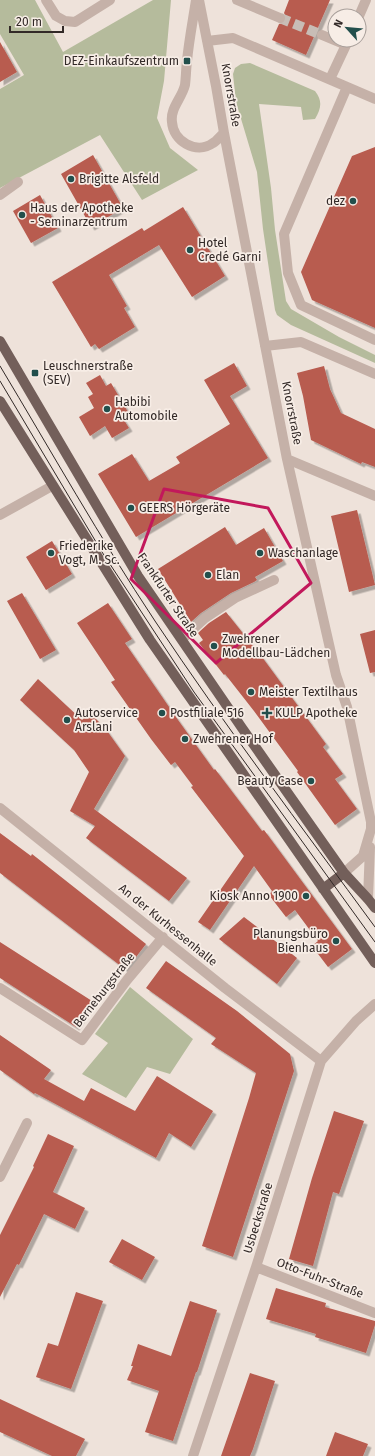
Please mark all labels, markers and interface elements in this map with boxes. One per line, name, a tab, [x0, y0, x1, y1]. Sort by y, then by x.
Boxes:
scale bar	[10, 8, 63, 34]
north arrow	[327, 8, 367, 48]
text: 20 m	[16, 15, 42, 29]
text: N	[331, 17, 346, 30]
place label: DEZ-Einkaufszentrum	[64, 54, 179, 68]
marker: DEZ-Einkaufszentrum	[182, 56, 192, 66]
street label: Knorrstraße	[219, 62, 243, 128]
place label: Brigitte Alsfeld	[79, 172, 159, 186]
marker: Brigitte Alsfeld	[66, 174, 76, 184]
place label: dez	[326, 194, 345, 208]
marker: dez	[348, 196, 358, 206]
place label: Haus der Apotheke - Seminarzentrum	[30, 201, 133, 229]
marker: Haus der Apotheke - Seminarzentrum	[17, 210, 27, 220]
place label: Hotel Credé Garni	[198, 236, 261, 264]
marker: Hotel Credé Garni	[185, 245, 195, 255]
place label: Leuschnerstraße (SEV)	[43, 359, 133, 387]
marker: Leuschnerstraße (SEV)	[30, 368, 40, 378]
street label: Knorrstraße	[279, 380, 305, 446]
place label: Habibi Automobile	[115, 395, 178, 423]
marker: Habibi Automobile	[102, 404, 112, 414]
place label: GEERS Hörgeräte	[139, 501, 230, 515]
marker: GEERS Hörgeräte	[126, 503, 136, 513]
place label: Friederike Vogt, M. Sc.	[59, 539, 120, 567]
place label: Waschanlage	[268, 546, 338, 560]
marker: Friederike Vogt, M. Sc.	[46, 548, 56, 558]
marker: Waschanlage	[255, 548, 265, 558]
street label: Frankfurter Straße	[135, 550, 201, 640]
place label: Elan	[216, 568, 239, 582]
marker: Elan	[203, 570, 213, 580]
place label: Zwehrener Modellbau-Lädchen	[222, 632, 330, 660]
marker: Zwehrener Modellbau-Lädchen	[209, 641, 219, 651]
place label: Meister Textilhaus	[259, 685, 358, 699]
marker: Meister Textilhaus	[246, 687, 256, 697]
place label: Autoservice Arslani	[75, 706, 138, 734]
place label: Postfiliale 516	[170, 706, 244, 720]
place label: KULP Apotheke	[275, 706, 358, 720]
marker: Postfiliale 516	[157, 708, 167, 718]
marker: KULP Apotheke	[262, 708, 272, 718]
marker: Autoservice Arslani	[62, 715, 72, 725]
place label: Zwehrener Hof	[193, 732, 274, 746]
marker: Zwehrener Hof	[180, 734, 190, 744]
place label: Beauty Case	[237, 774, 303, 788]
marker: Beauty Case	[306, 776, 316, 786]
street label: An der Kurhessenhalle	[116, 881, 220, 969]
place label: Kiosk Anno 1900	[210, 889, 298, 903]
marker: Kiosk Anno 1900	[301, 891, 311, 901]
place label: Planungsbüro Bienhaus	[253, 927, 328, 955]
marker: Planungsbüro Bienhaus	[331, 936, 341, 946]
street label: Berneburgstraße	[70, 950, 138, 1030]
street label: Usbeckstraße	[241, 1181, 275, 1255]
street label: Otto-Fuhr-Straße	[275, 1255, 365, 1301]

